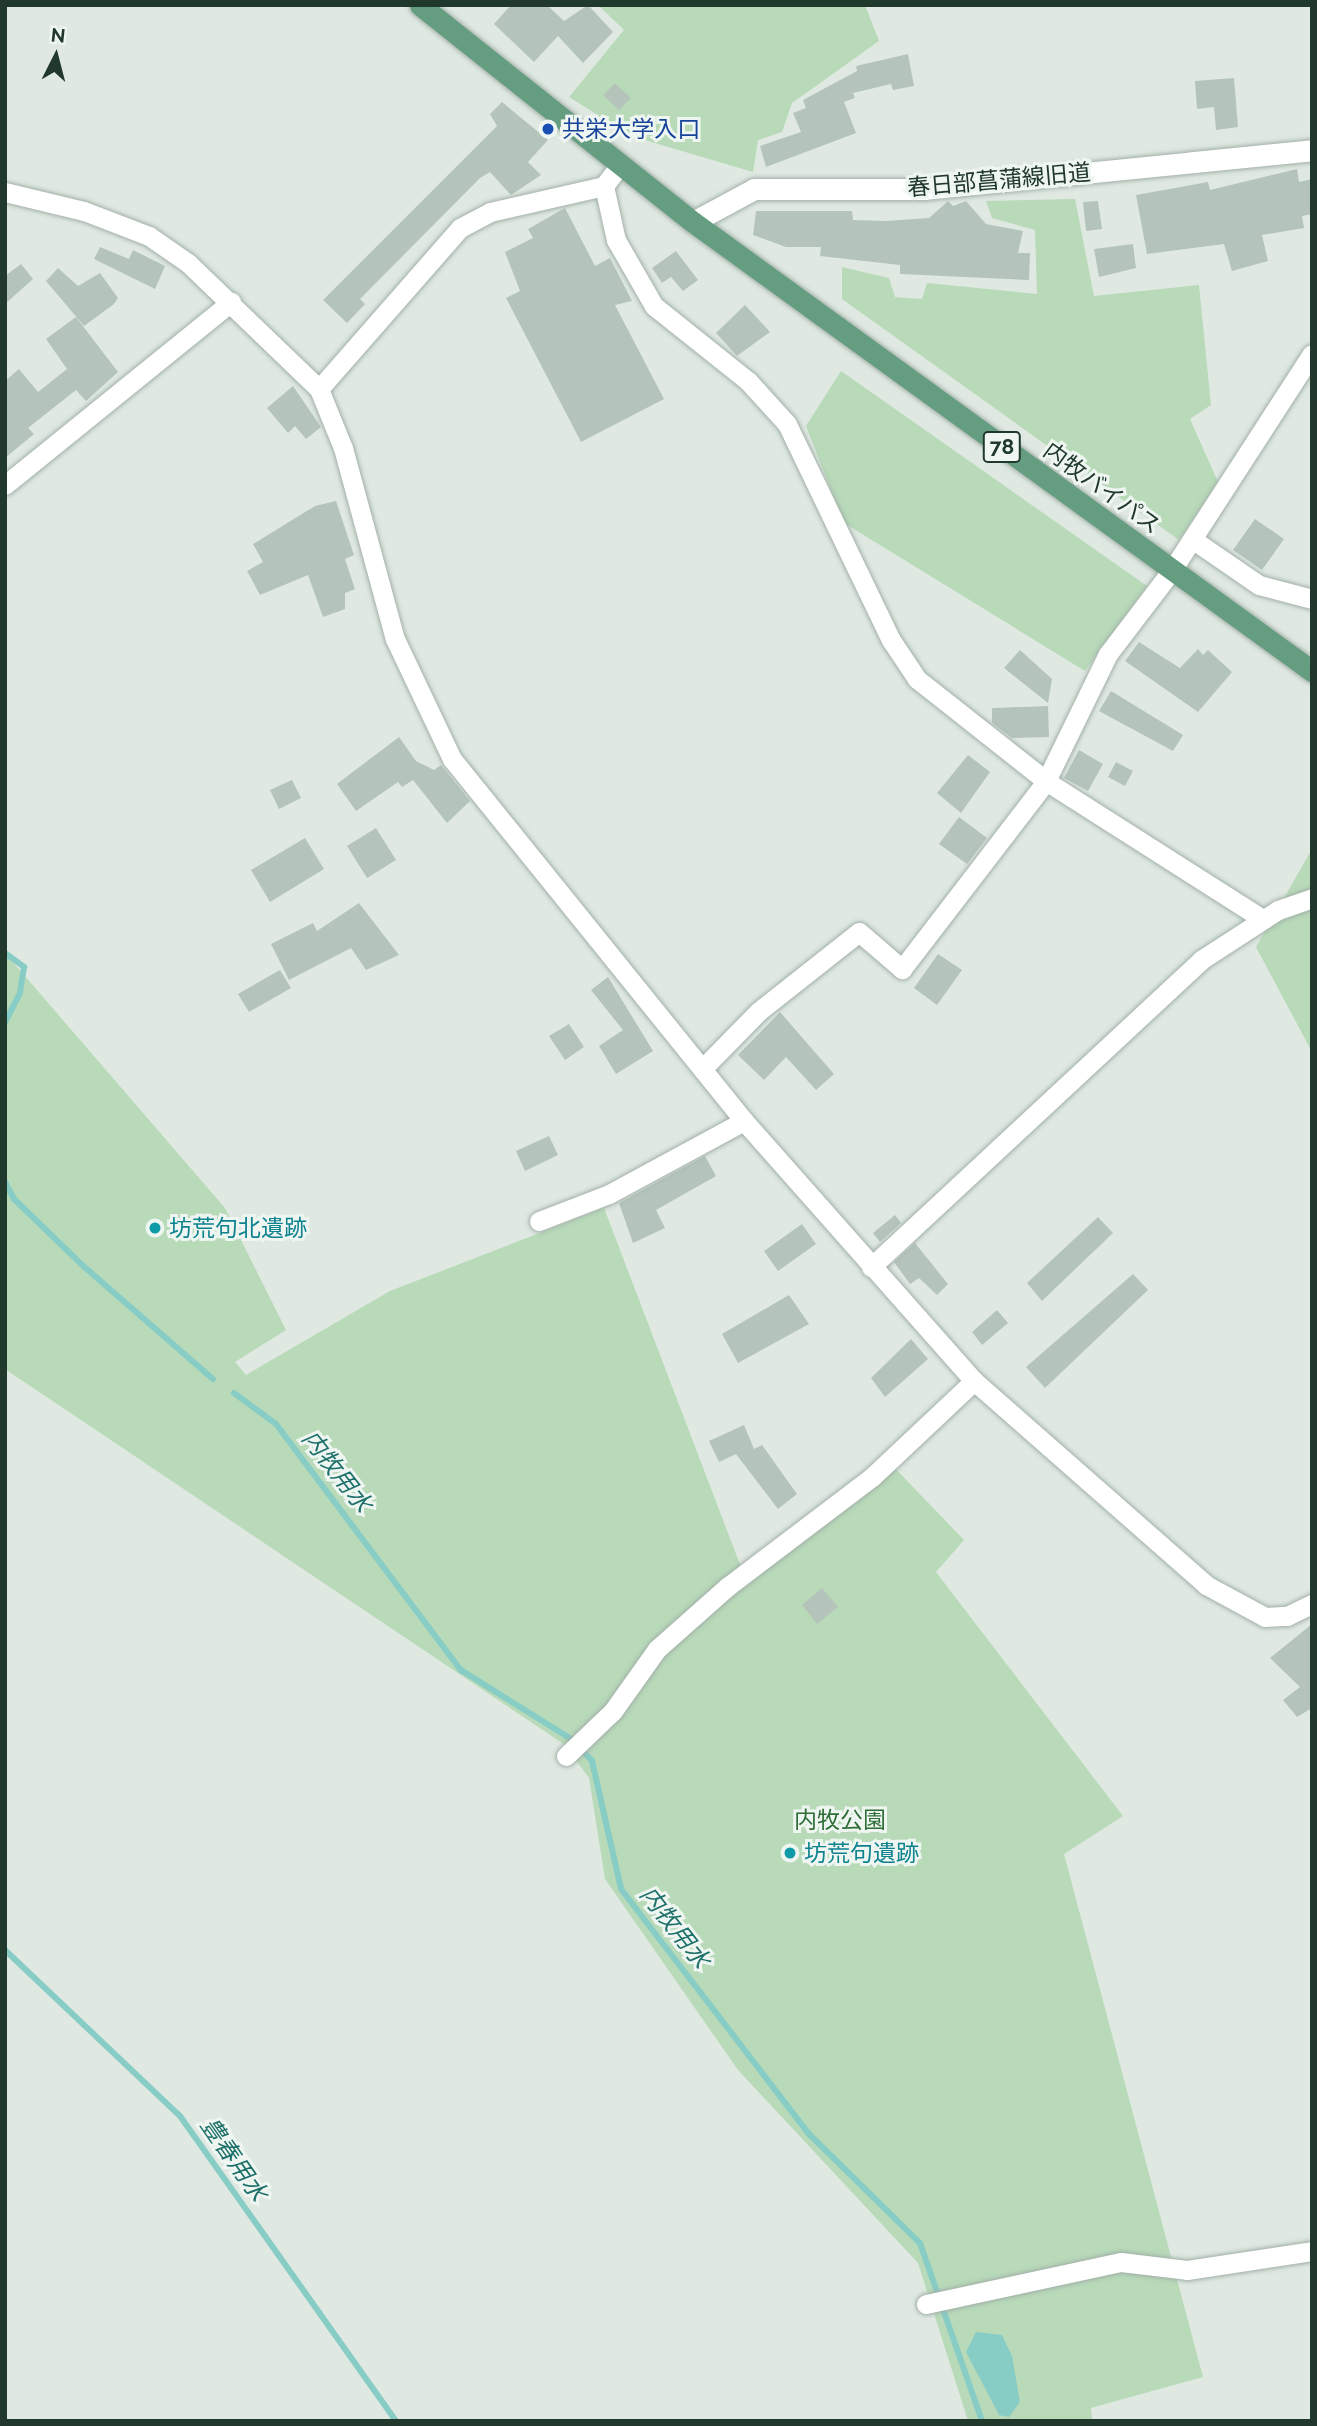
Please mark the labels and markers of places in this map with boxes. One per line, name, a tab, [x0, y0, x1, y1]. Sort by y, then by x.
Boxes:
place label: 共栄大学入口	[562, 115, 700, 143]
marker: 共栄大学入口	[540, 121, 556, 137]
place label: 坊荒句北遺跡	[169, 1214, 307, 1242]
marker: 坊荒句北遺跡	[147, 1220, 163, 1236]
place label: 坊荒句遺跡	[804, 1839, 919, 1867]
marker: 坊荒句遺跡	[782, 1845, 798, 1861]

